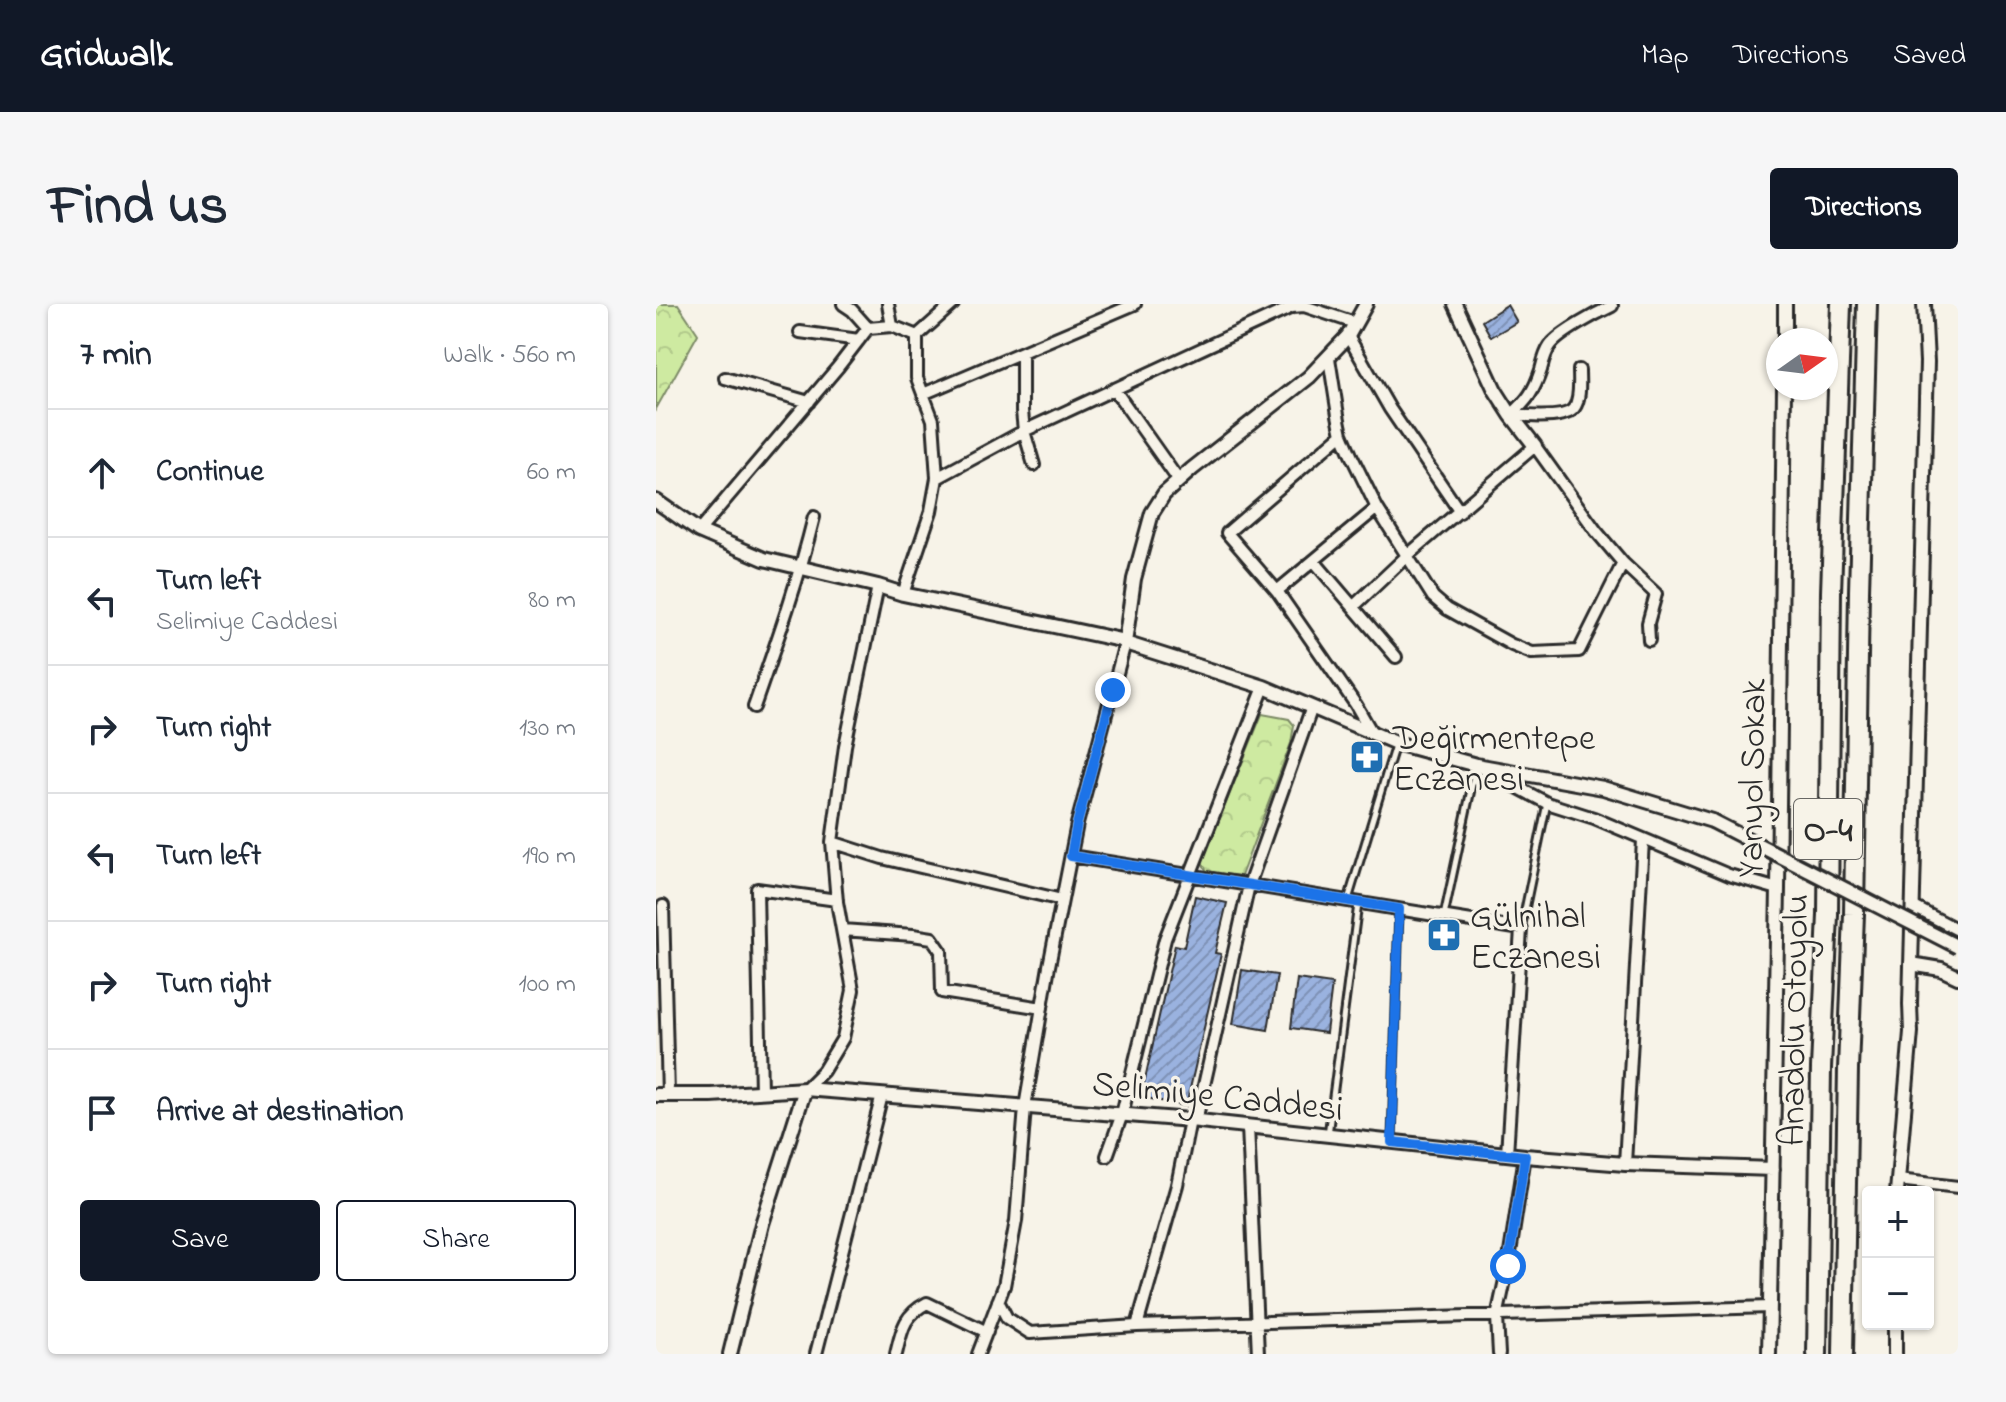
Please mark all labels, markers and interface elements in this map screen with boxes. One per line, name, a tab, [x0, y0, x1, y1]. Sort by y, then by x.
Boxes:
text: Gridwalk	[40, 28, 172, 84]
text: Map	[1641, 36, 1689, 77]
text: Directions	[1733, 36, 1849, 77]
text: Saved	[1893, 36, 1966, 77]
text: Find us	[48, 168, 228, 249]
button: Directions	[1770, 168, 1958, 249]
north arrow	[1766, 328, 1838, 400]
text: 7 min	[80, 331, 152, 381]
text: Walk · 560 m	[443, 337, 576, 375]
icon: ahead	[80, 451, 124, 495]
text: Continue	[156, 451, 264, 495]
text: 60 m	[527, 454, 576, 492]
text: Turn left	[156, 560, 261, 604]
icon: left	[80, 579, 124, 623]
text: 80 m	[528, 582, 576, 620]
text: Selimiye Caddesi	[156, 604, 338, 642]
route end	[1095, 672, 1131, 708]
street label: Yanyol Sokak	[1726, 678, 1783, 878]
icon: right	[80, 707, 124, 751]
text: Turn right	[156, 707, 271, 751]
text: 130 m	[519, 710, 576, 748]
place label: Değirmentepe Eczanesi	[1392, 714, 1596, 808]
pharmacy icon: Değirmentepe Eczanesi	[1348, 738, 1386, 776]
road number: O-4	[1794, 799, 1862, 859]
icon: left	[80, 835, 124, 879]
text: Turn left	[156, 835, 261, 879]
text: 190 m	[522, 838, 576, 876]
place label: Gülnihal Eczanesi	[1470, 892, 1601, 986]
street label: Anadolu Otoyolu	[1768, 893, 1825, 1147]
pharmacy icon: Gülnihal Eczanesi	[1425, 916, 1463, 954]
icon: right	[80, 963, 124, 1007]
text: Turn right	[156, 963, 271, 1007]
text: 100 m	[519, 966, 576, 1004]
street label: Selimiye Caddesi	[1089, 1059, 1346, 1138]
icon: arrive	[80, 1091, 124, 1135]
text: Arrive at destination	[156, 1091, 404, 1135]
map controls	[1862, 1186, 1934, 1330]
button: +	[1862, 1186, 1934, 1258]
button: Save	[80, 1200, 320, 1281]
button: Share	[336, 1200, 576, 1281]
route start	[1490, 1248, 1526, 1284]
button: −	[1862, 1258, 1934, 1330]

